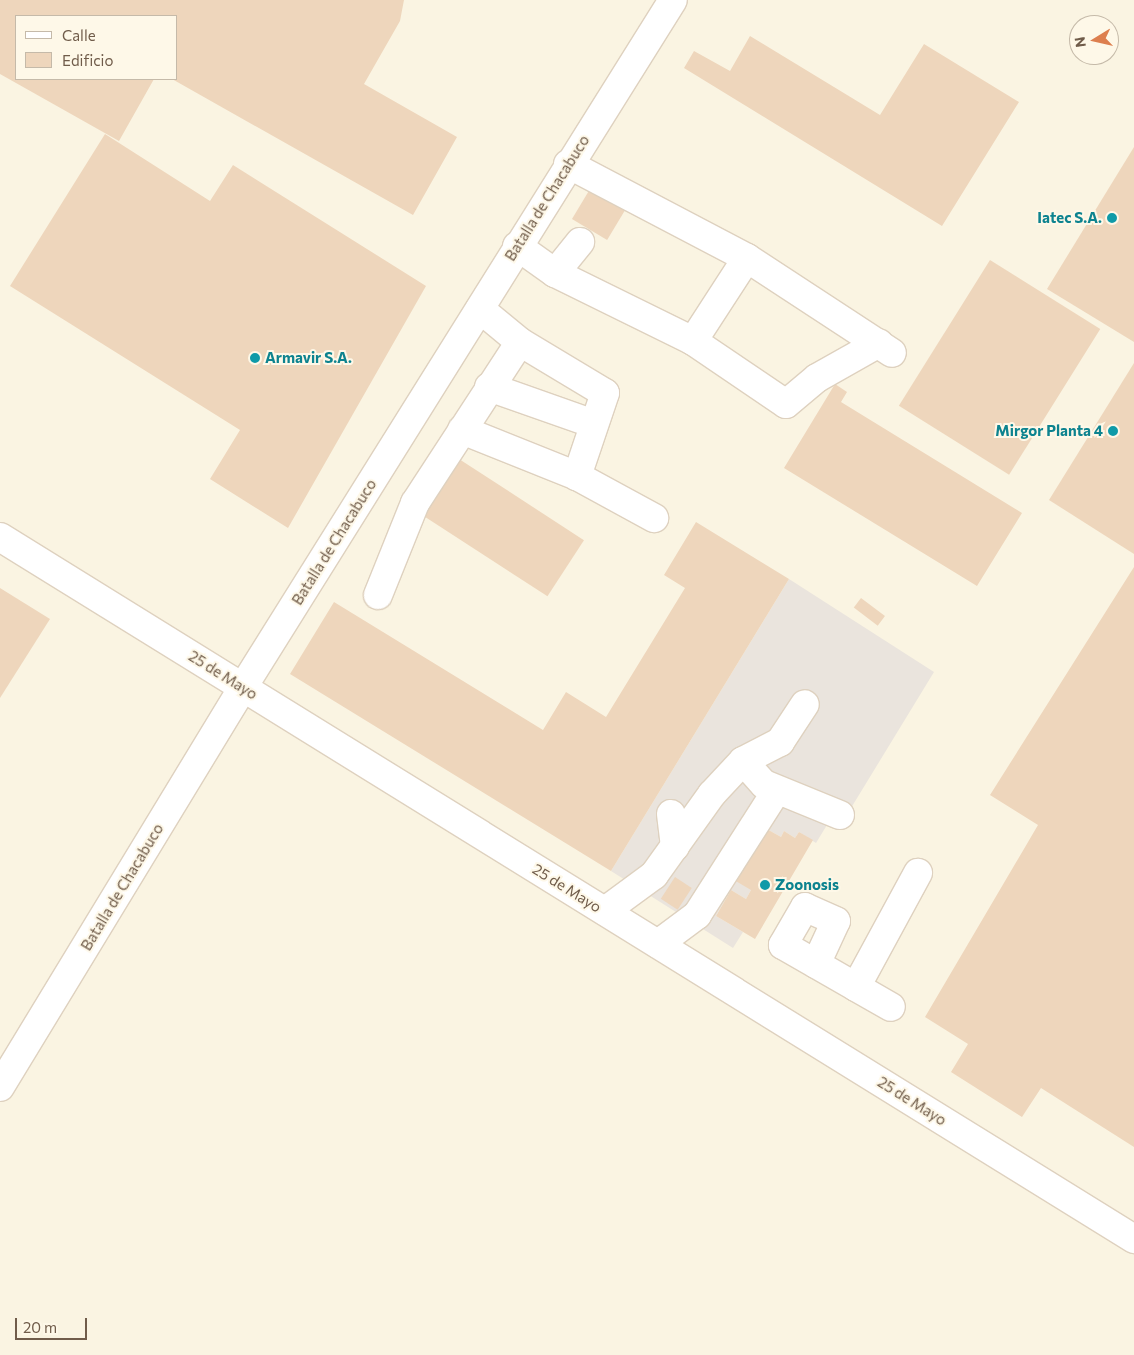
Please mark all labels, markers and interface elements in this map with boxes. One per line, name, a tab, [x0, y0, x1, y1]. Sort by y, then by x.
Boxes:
legend	[15, 15, 178, 80]
north arrow	[1069, 15, 1119, 65]
text: Calle	[62, 26, 96, 44]
text: N	[1070, 36, 1089, 49]
text: Edificio	[62, 51, 113, 69]
street label: Batalla de Chacabuco	[501, 132, 593, 264]
place label: Iatec S.A.	[1037, 209, 1102, 227]
marker: Iatec S.A.	[1106, 212, 1118, 224]
place label: Armavir S.A.	[265, 349, 352, 367]
marker: Armavir S.A.	[249, 352, 261, 364]
place label: Mirgor Planta 4	[995, 422, 1103, 440]
marker: Mirgor Planta 4	[1107, 425, 1119, 437]
street label: Batalla de Chacabuco	[288, 476, 380, 608]
street label: 25 de Mayo	[185, 647, 261, 703]
street label: Batalla de Chacabuco	[77, 820, 167, 954]
street label: 25 de Mayo	[529, 860, 605, 916]
place label: Zoonosis	[775, 876, 839, 894]
marker: Zoonosis	[759, 879, 771, 891]
street label: 25 de Mayo	[874, 1073, 950, 1129]
scale bar	[18, 1308, 90, 1340]
text: 20 m	[23, 1318, 57, 1336]

